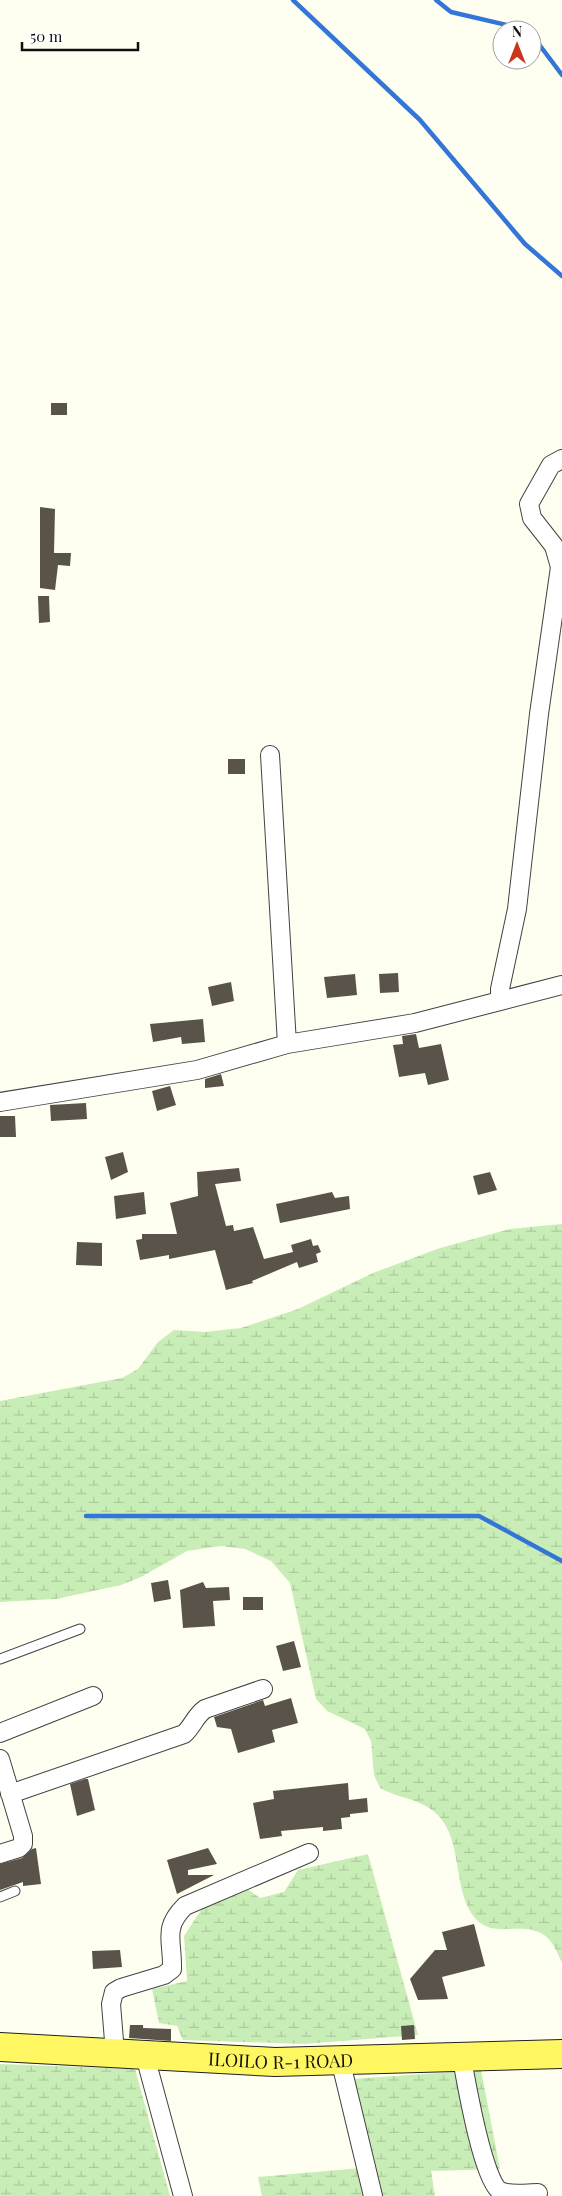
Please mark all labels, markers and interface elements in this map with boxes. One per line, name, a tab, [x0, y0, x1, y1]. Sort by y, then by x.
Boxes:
scale bar	[22, 20, 139, 52]
north arrow	[492, 20, 542, 70]
text: N	[512, 22, 522, 41]
text: 50 m	[30, 26, 63, 46]
street label: ILOILO R-1 ROAD	[208, 2046, 353, 2074]

